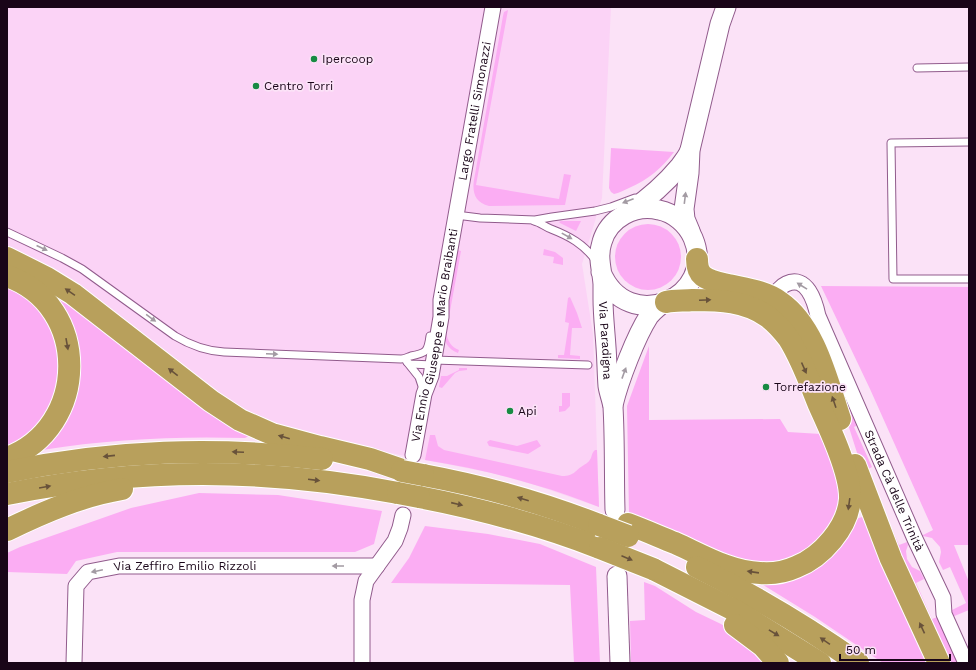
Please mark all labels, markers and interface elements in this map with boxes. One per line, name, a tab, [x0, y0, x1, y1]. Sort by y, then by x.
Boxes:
street label: Largo Fratelli Simonazzi	[455, 41, 494, 182]
place label: Ipercoop	[322, 52, 373, 66]
marker: Ipercoop	[309, 54, 319, 64]
place label: Centro Torri	[264, 79, 333, 93]
marker: Centro Torri	[251, 81, 261, 91]
one-way arrow	[682, 192, 688, 204]
one-way arrow	[622, 198, 634, 204]
street label: Via Ennio Giuseppe e Mario Braibanti	[408, 227, 461, 443]
one-way arrow	[561, 232, 573, 239]
one-way arrow	[37, 245, 48, 251]
one-way arrow	[796, 282, 807, 289]
one-way arrow	[65, 288, 75, 296]
one-way arrow	[699, 297, 712, 303]
street label: Via Paradigna	[596, 301, 615, 380]
one-way arrow	[146, 314, 157, 322]
one-way arrow	[64, 338, 70, 350]
one-way arrow	[266, 351, 278, 358]
one-way arrow	[801, 363, 807, 374]
one-way arrow	[168, 367, 179, 376]
one-way arrow	[621, 367, 627, 379]
place label: Torrefazione	[774, 380, 846, 394]
marker: Torrefazione	[761, 382, 771, 392]
one-way arrow	[831, 396, 837, 408]
place label: Api	[518, 404, 537, 418]
marker: Api	[505, 406, 515, 416]
street label: Strada Cà delle Trinità	[861, 428, 927, 554]
one-way arrow	[278, 434, 290, 440]
one-way arrow	[231, 449, 244, 455]
one-way arrow	[103, 453, 115, 460]
one-way arrow	[308, 476, 320, 483]
one-way arrow	[39, 483, 51, 489]
one-way arrow	[516, 496, 528, 502]
one-way arrow	[846, 498, 852, 510]
one-way arrow	[451, 502, 464, 508]
one-way arrow	[621, 555, 632, 561]
street label: Via Zeffiro Emilio Rizzoli	[112, 559, 256, 574]
one-way arrow	[331, 563, 344, 569]
one-way arrow	[90, 568, 103, 574]
one-way arrow	[747, 569, 759, 575]
one-way arrow	[919, 622, 925, 633]
one-way arrow	[768, 630, 780, 637]
scale bar	[840, 636, 950, 662]
one-way arrow	[820, 637, 831, 645]
text: 50 m	[846, 643, 876, 657]

